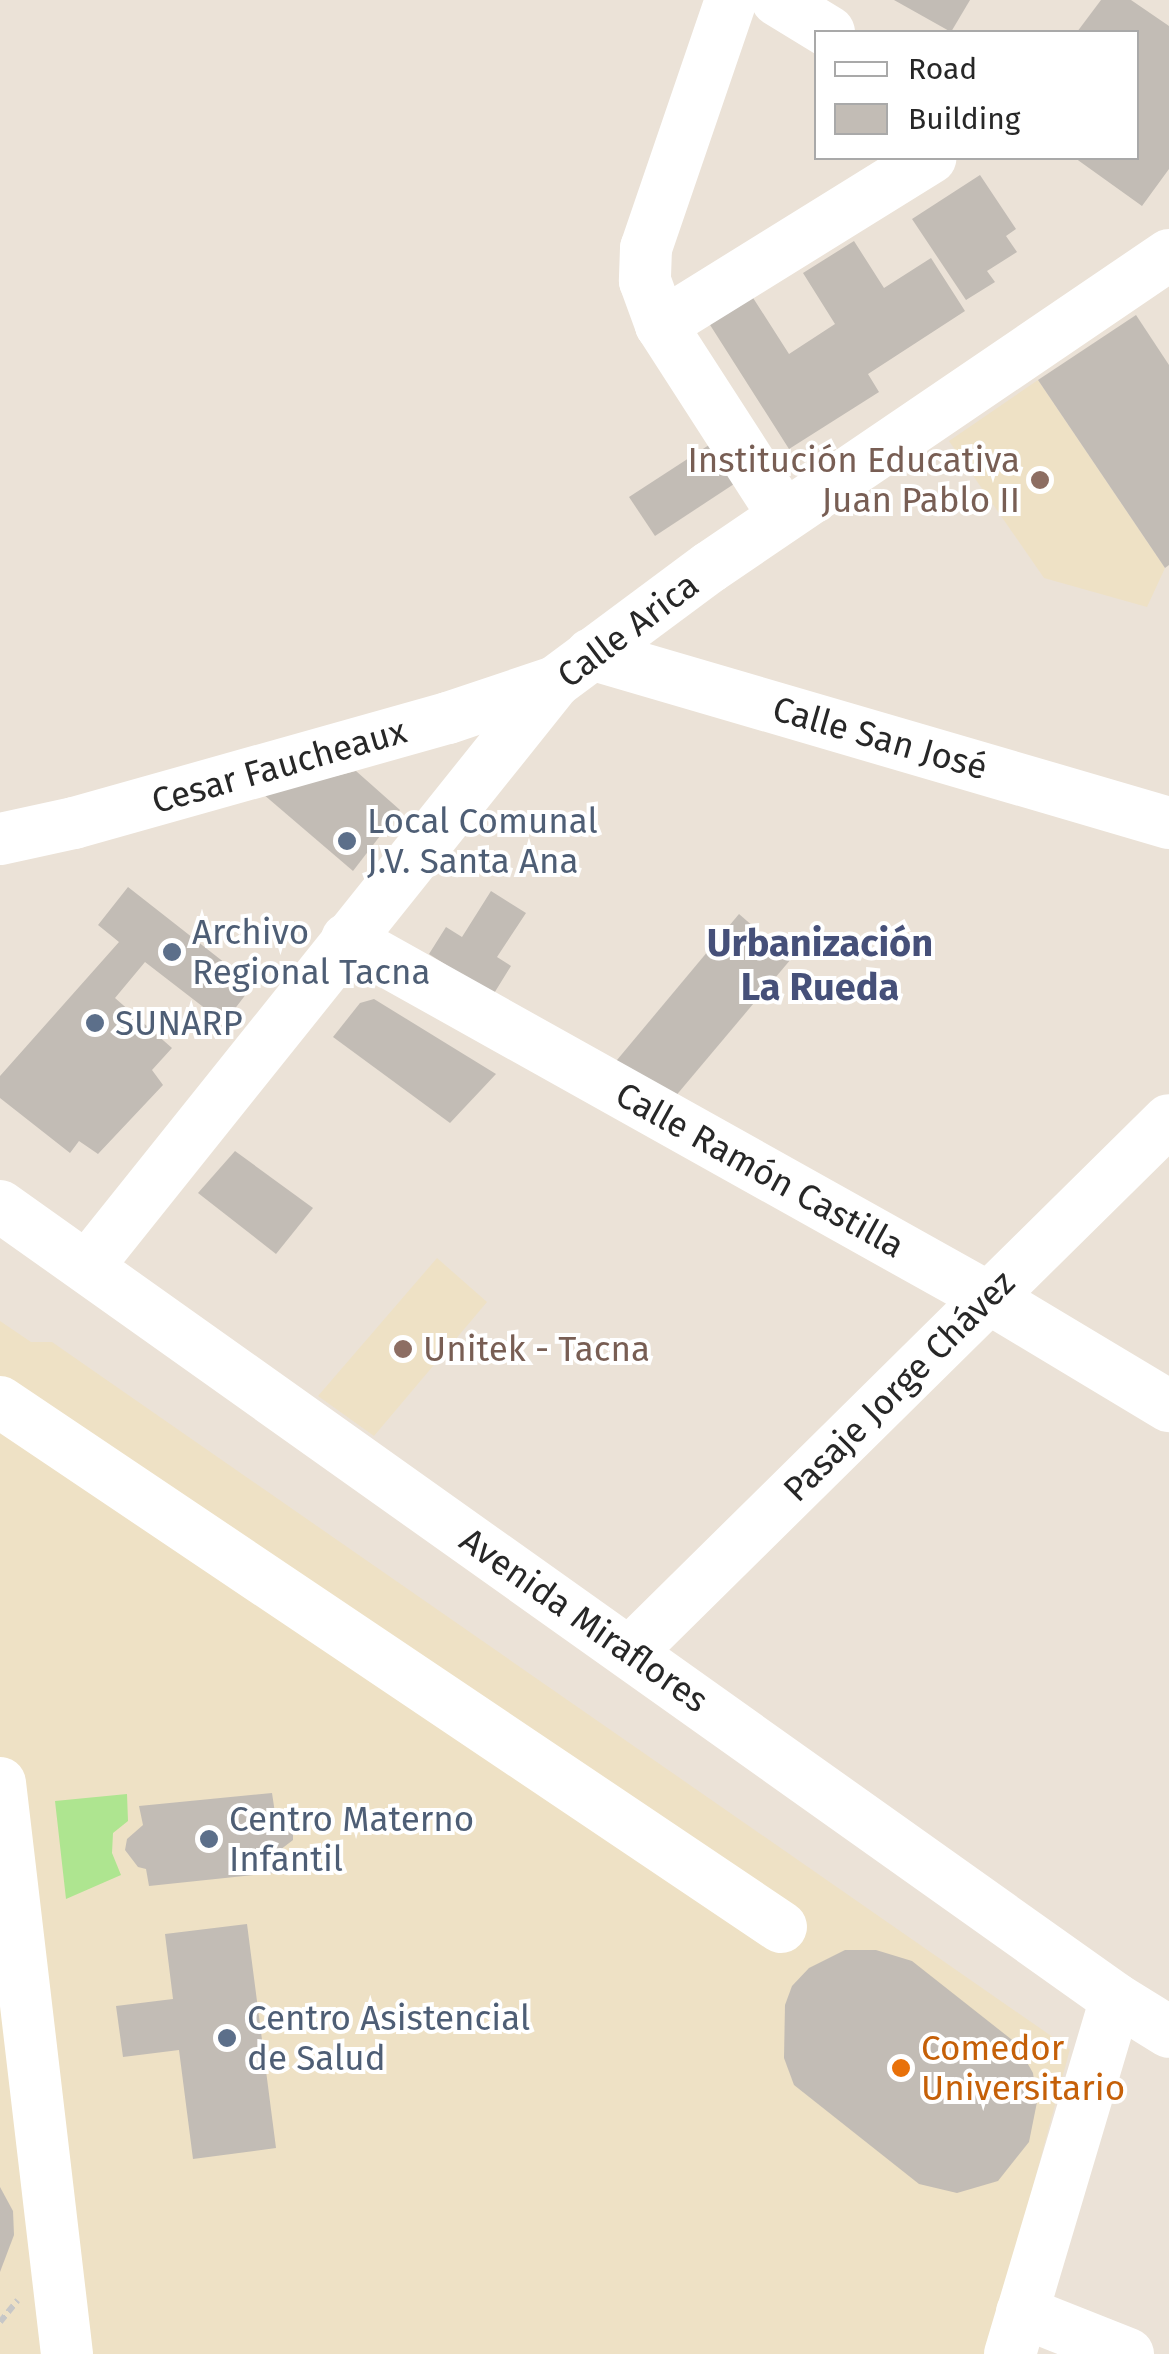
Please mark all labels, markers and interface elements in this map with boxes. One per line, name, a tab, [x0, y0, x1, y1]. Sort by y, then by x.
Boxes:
legend	[814, 30, 1139, 160]
text: Road	[908, 51, 977, 87]
text: Building	[908, 101, 1020, 137]
place label: Institución Educativa Juan Pablo II	[688, 439, 1020, 521]
marker: Institución Educativa Juan Pablo II	[1029, 469, 1051, 491]
street label: Calle Arica	[549, 563, 707, 697]
street label: Calle San José	[768, 687, 992, 789]
street label: Cesar Faucheaux	[147, 710, 411, 822]
place label: Local Comunal J.V. Santa Ana	[367, 800, 598, 882]
marker: Local Comunal J.V. Santa Ana	[336, 830, 358, 852]
place label: Archivo Regional Tacna	[192, 911, 431, 993]
district label: Urbanización La Rueda	[707, 921, 933, 1011]
marker: Archivo Regional Tacna	[161, 941, 183, 963]
place label: SUNARP	[115, 1002, 243, 1044]
marker: SUNARP	[84, 1012, 106, 1034]
street label: Calle Ramón Castilla	[609, 1073, 911, 1267]
street label: Pasaje Jorge Chávez	[775, 1262, 1023, 1510]
place label: Unitek - Tacna	[423, 1328, 650, 1370]
marker: Unitek - Tacna	[392, 1338, 414, 1360]
street label: Avenida Miraflores	[452, 1519, 716, 1721]
place label: Centro Materno Infantil	[229, 1798, 474, 1880]
marker: Centro Materno Infantil	[198, 1828, 220, 1850]
place label: Centro Asistencial de Salud	[247, 1997, 530, 2079]
marker: Centro Asistencial de Salud	[216, 2027, 238, 2049]
place label: Comedor Universitario	[921, 2027, 1125, 2109]
marker: Comedor Universitario	[890, 2057, 912, 2079]

